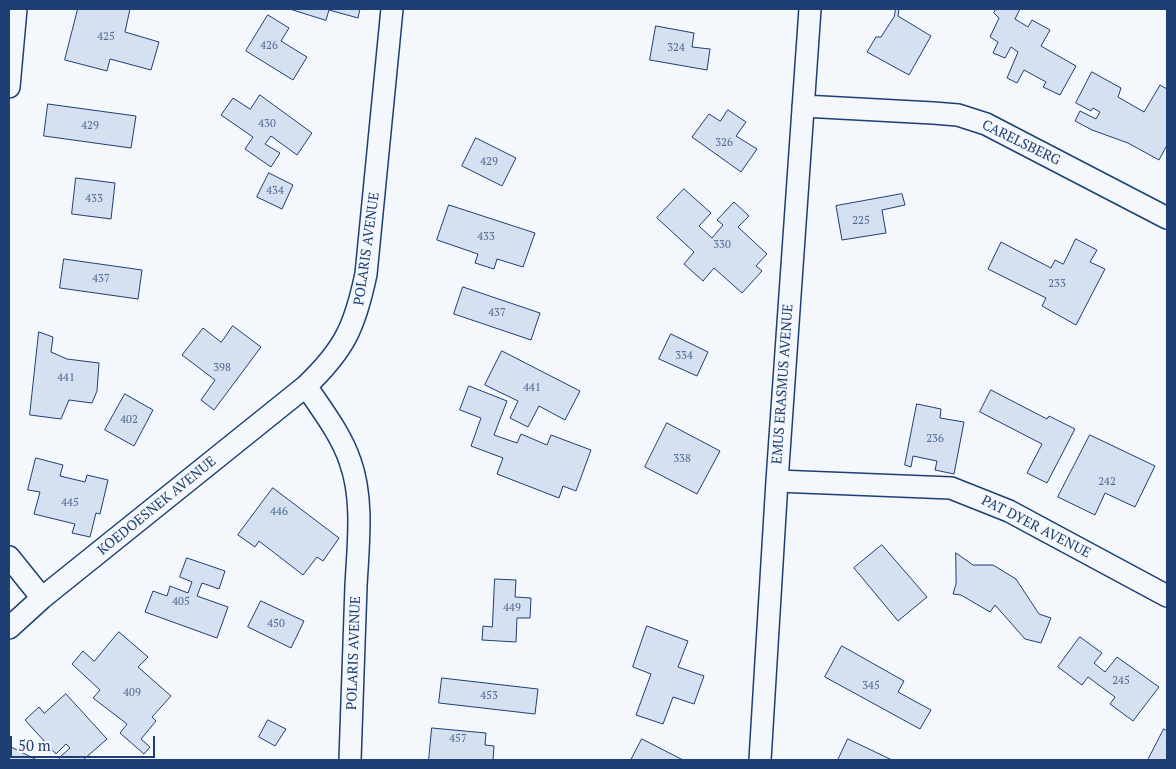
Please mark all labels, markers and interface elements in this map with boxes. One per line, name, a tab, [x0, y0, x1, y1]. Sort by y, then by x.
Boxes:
house number: 425	[97, 30, 115, 44]
house number: 426	[260, 39, 278, 53]
house number: 324	[667, 41, 685, 55]
house number: 430	[258, 117, 276, 131]
street label: CARELSBERG	[979, 117, 1063, 169]
house number: 429	[81, 119, 99, 133]
house number: 326	[715, 136, 733, 150]
house number: 429	[480, 155, 498, 169]
house number: 434	[266, 184, 284, 198]
street label: POLARIS AVENUE	[351, 191, 383, 307]
house number: 433	[85, 192, 103, 206]
house number: 225	[852, 214, 870, 228]
house number: 433	[477, 230, 495, 244]
house number: 330	[713, 238, 731, 252]
house number: 437	[92, 272, 110, 286]
house number: 233	[1048, 277, 1066, 291]
street label: EMUS ERASMUS AVENUE	[769, 303, 797, 465]
house number: 437	[488, 306, 506, 320]
house number: 334	[675, 349, 693, 363]
house number: 398	[213, 361, 231, 375]
house number: 441	[57, 371, 75, 385]
house number: 441	[523, 381, 541, 395]
house number: 402	[120, 413, 138, 427]
house number: 236	[926, 432, 944, 446]
house number: 338	[673, 452, 691, 466]
street label: KOEDOESNEK AVENUE	[94, 453, 220, 559]
house number: 242	[1098, 475, 1116, 489]
street label: PAT DYER AVENUE	[979, 492, 1093, 562]
house number: 445	[61, 496, 79, 510]
house number: 446	[270, 505, 288, 519]
house number: 405	[172, 595, 190, 609]
street label: POLARIS AVENUE	[344, 596, 364, 710]
house number: 449	[503, 601, 521, 615]
house number: 450	[267, 617, 285, 631]
house number: 245	[1112, 674, 1130, 688]
house number: 345	[862, 679, 880, 693]
house number: 409	[123, 686, 141, 700]
house number: 453	[480, 689, 498, 703]
scale bar	[12, 726, 158, 758]
house number: 457	[449, 732, 467, 746]
text: 50 m	[18, 735, 51, 755]

